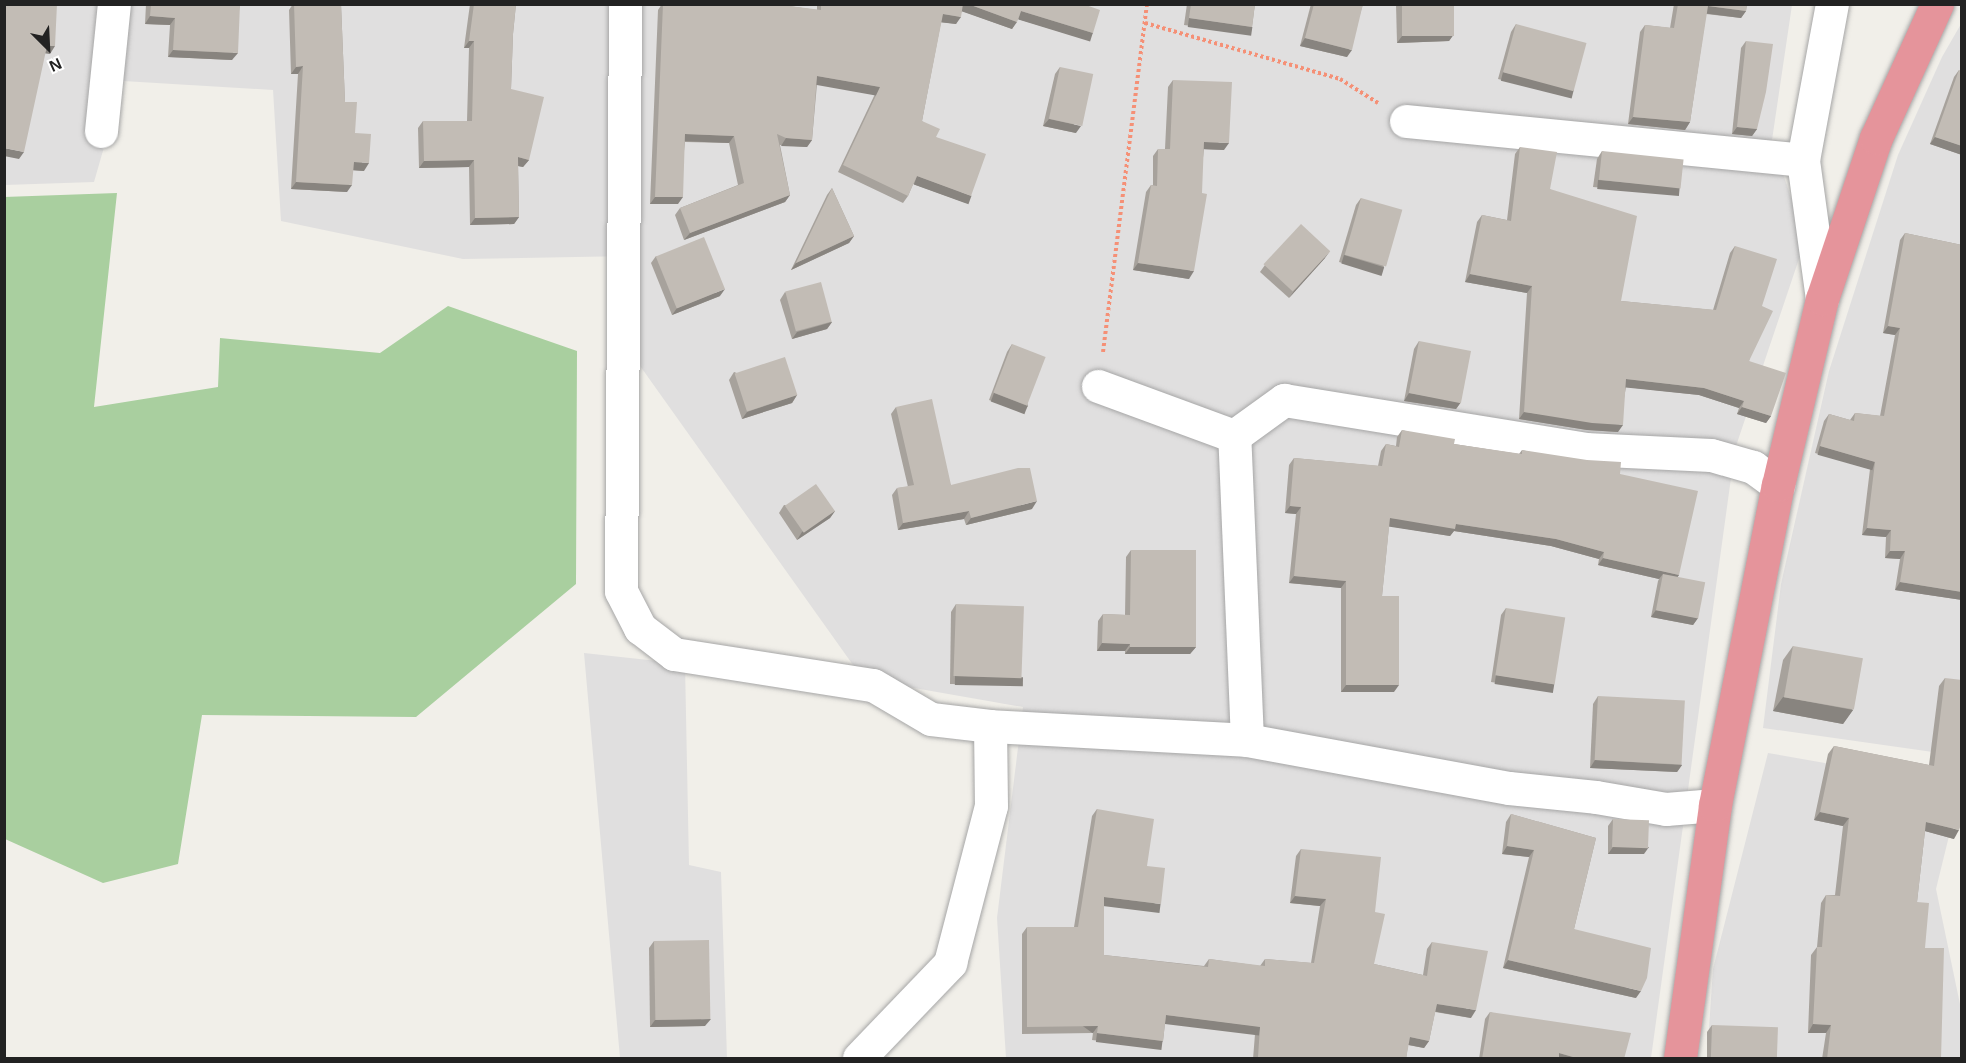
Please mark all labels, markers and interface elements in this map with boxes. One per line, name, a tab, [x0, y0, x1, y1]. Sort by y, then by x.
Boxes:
north arrow	[18, 18, 78, 78]
text: N	[47, 55, 64, 75]

